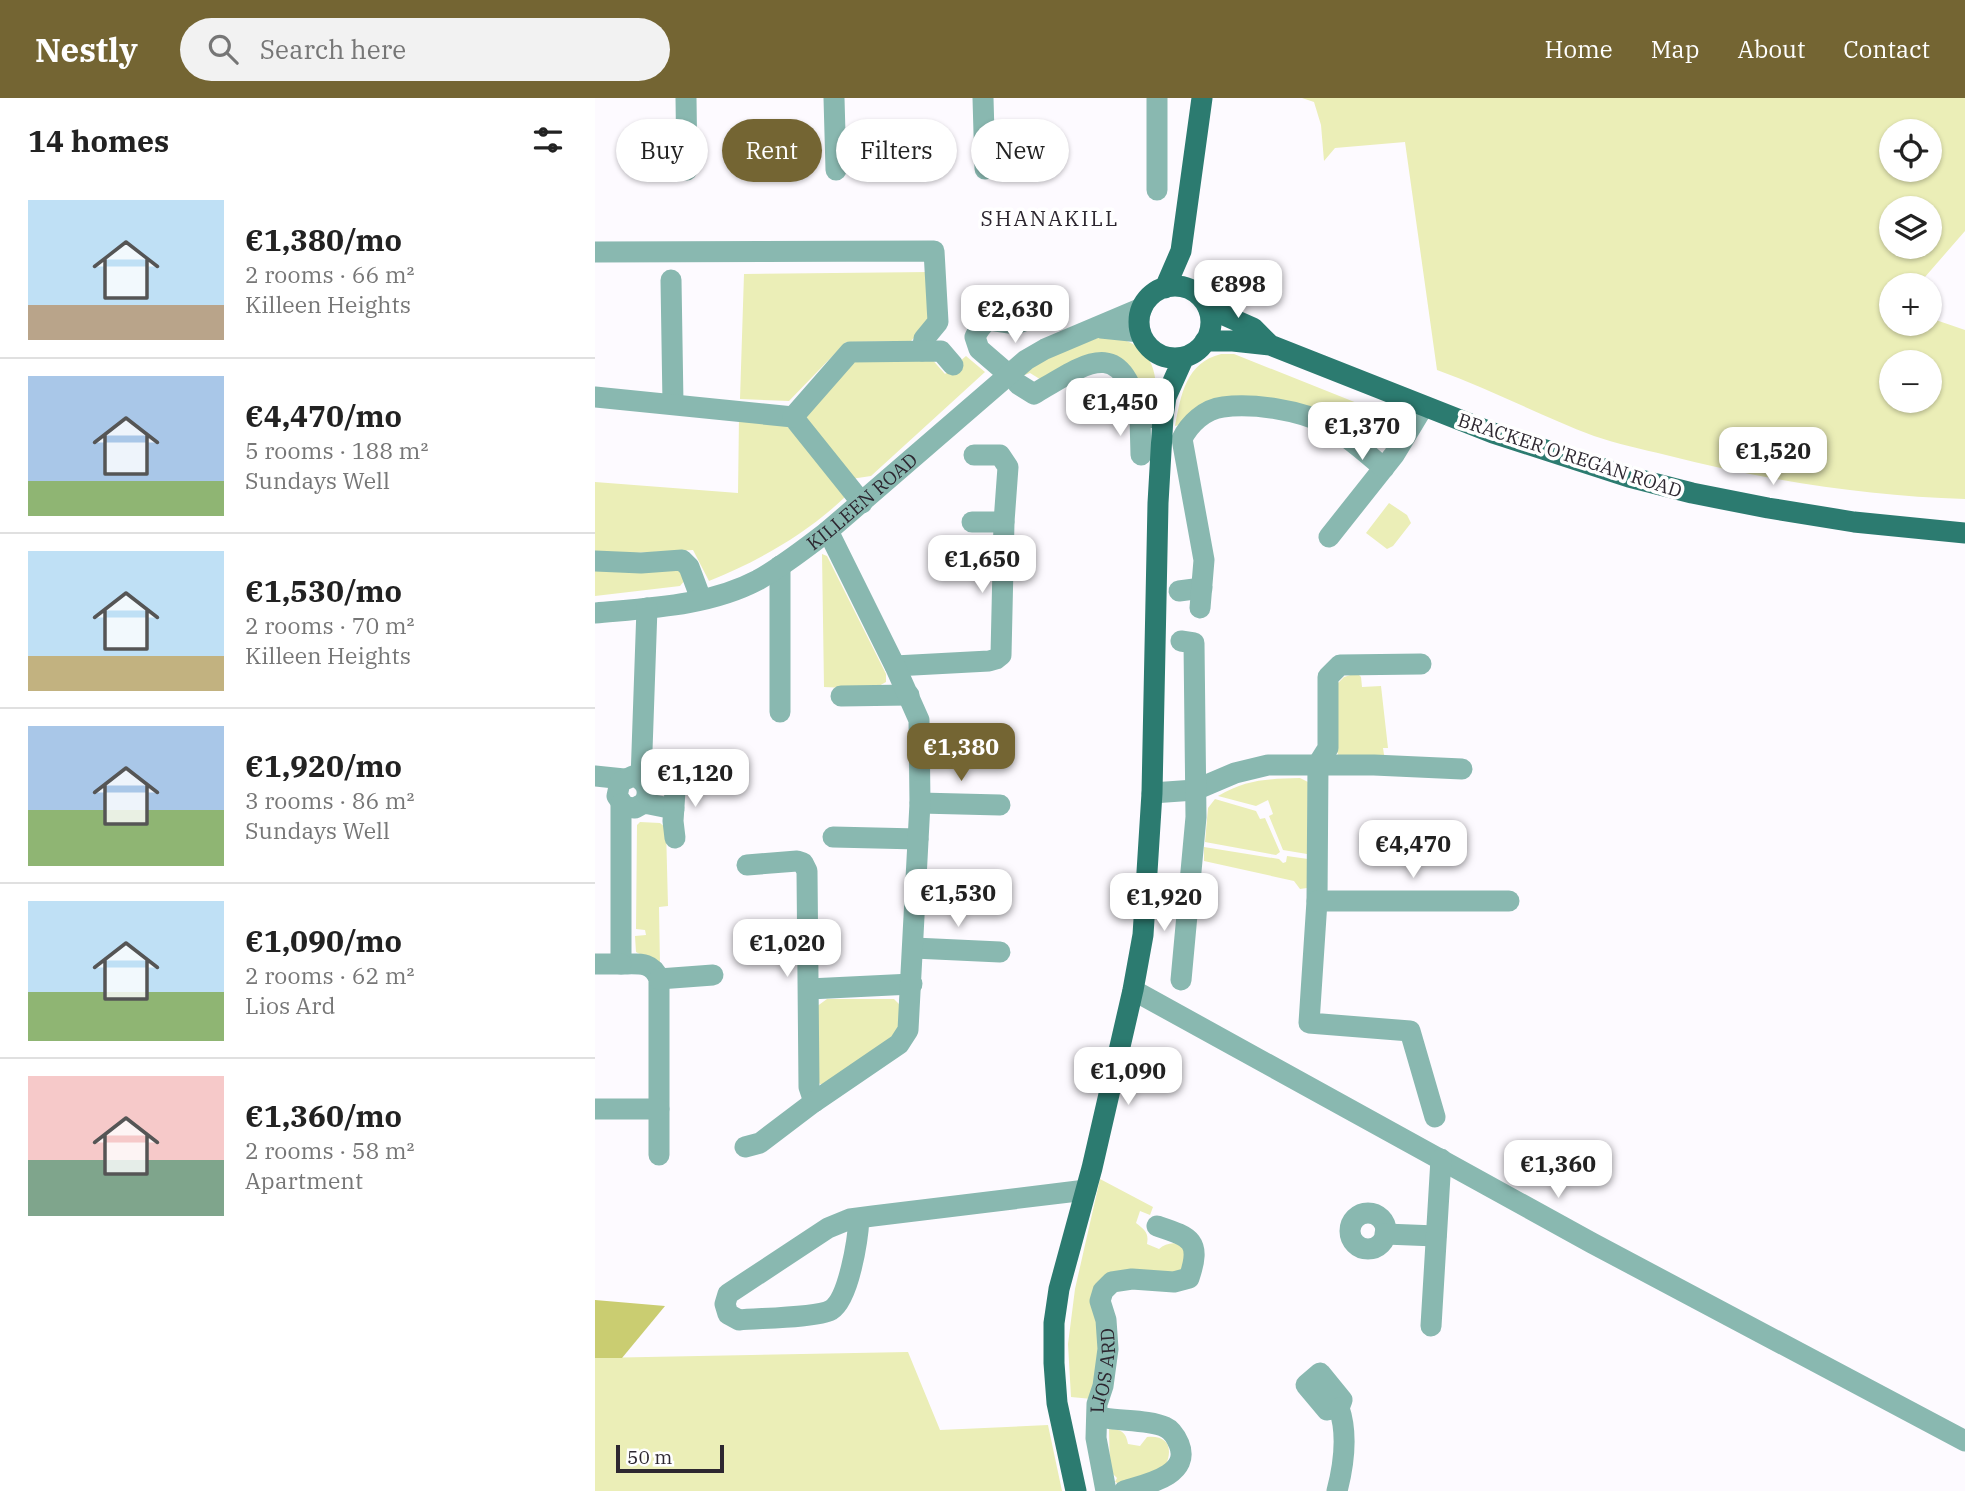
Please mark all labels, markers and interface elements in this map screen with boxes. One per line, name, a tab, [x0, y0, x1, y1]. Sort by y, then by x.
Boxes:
search box	[180, 18, 670, 81]
text: Nestly	[35, 28, 138, 71]
icon: search	[204, 30, 242, 68]
text: Search here	[260, 32, 406, 66]
text: Home	[1545, 33, 1613, 65]
text: Map	[1651, 33, 1699, 65]
text: About	[1737, 33, 1805, 65]
text: Contact	[1843, 33, 1930, 65]
chip: Buy	[616, 119, 708, 182]
chip: Rent	[722, 119, 822, 182]
chip: Filters	[836, 119, 957, 182]
chip: New	[971, 119, 1069, 182]
map controls	[1879, 119, 1942, 413]
button: locate	[1879, 119, 1942, 182]
text: 14 homes	[28, 121, 169, 160]
icon: filters	[529, 121, 567, 159]
button: layers	[1879, 196, 1942, 259]
district label: SHANAKILL	[981, 204, 1119, 232]
text: €1,380/mo	[245, 220, 402, 259]
icon: home	[84, 228, 168, 312]
text: 2 rooms · 66 m²	[245, 259, 415, 289]
pin: €898	[1197, 260, 1279, 320]
text: €898	[1210, 268, 1266, 298]
button: +	[1879, 273, 1942, 336]
pin: €2,630	[958, 286, 1072, 345]
text: Killeen Heights	[245, 289, 411, 319]
text: €2,630	[977, 293, 1053, 323]
button: −	[1879, 350, 1942, 413]
pin: €1,450	[1063, 378, 1177, 438]
text: €1,450	[1082, 386, 1158, 416]
text: €4,470/mo	[245, 396, 402, 435]
pin: €1,370	[1305, 402, 1419, 462]
icon: home	[84, 404, 168, 488]
street label: BRACKER O'REGAN ROAD	[1455, 407, 1685, 503]
text: €1,370	[1324, 410, 1400, 440]
pin: €1,520	[1716, 428, 1830, 487]
text: 5 rooms · 188 m²	[245, 435, 428, 465]
text: €1,520	[1735, 435, 1811, 465]
street label: KILLEEN ROAD	[802, 447, 922, 555]
text: Sundays Well	[245, 465, 390, 495]
pin: €1,650	[925, 536, 1039, 595]
text: €1,650	[944, 543, 1020, 573]
text: €1,530/mo	[245, 571, 402, 610]
icon: home	[84, 579, 168, 663]
text: 2 rooms · 70 m²	[245, 610, 415, 640]
text: Killeen Heights	[245, 640, 411, 670]
pin: €1,380	[904, 724, 1018, 783]
text: €1,380	[923, 731, 999, 761]
text: €1,920/mo	[245, 746, 402, 785]
pin: €1,120	[638, 750, 752, 809]
icon: home	[84, 754, 168, 838]
text: €1,120	[657, 757, 733, 787]
text: 3 rooms · 86 m²	[245, 785, 415, 815]
text: Sundays Well	[245, 815, 390, 845]
pin: €4,470	[1356, 820, 1470, 880]
text: €4,470	[1375, 828, 1451, 858]
pin: €1,530	[901, 870, 1015, 929]
pin: €1,920	[1107, 874, 1221, 933]
text: €1,530	[920, 877, 996, 907]
text: €1,920	[1126, 881, 1202, 911]
pin: €1,020	[730, 920, 844, 979]
text: €1,090/mo	[245, 921, 402, 960]
text: €1,020	[749, 927, 825, 957]
icon: home	[84, 929, 168, 1013]
text: 2 rooms · 62 m²	[245, 960, 415, 990]
text: Lios Ard	[245, 990, 335, 1020]
pin: €1,090	[1071, 1048, 1185, 1107]
text: €1,090	[1090, 1055, 1166, 1085]
text: €1,360/mo	[245, 1096, 402, 1135]
icon: home	[84, 1104, 168, 1188]
text: 2 rooms · 58 m²	[245, 1135, 415, 1165]
pin: €1,360	[1501, 1140, 1615, 1200]
text: €1,360	[1520, 1148, 1596, 1178]
text: Apartment	[245, 1165, 363, 1195]
street label: LIOS ARD	[1085, 1327, 1120, 1413]
scale bar	[616, 1442, 725, 1474]
text: 50 m	[627, 1445, 672, 1469]

